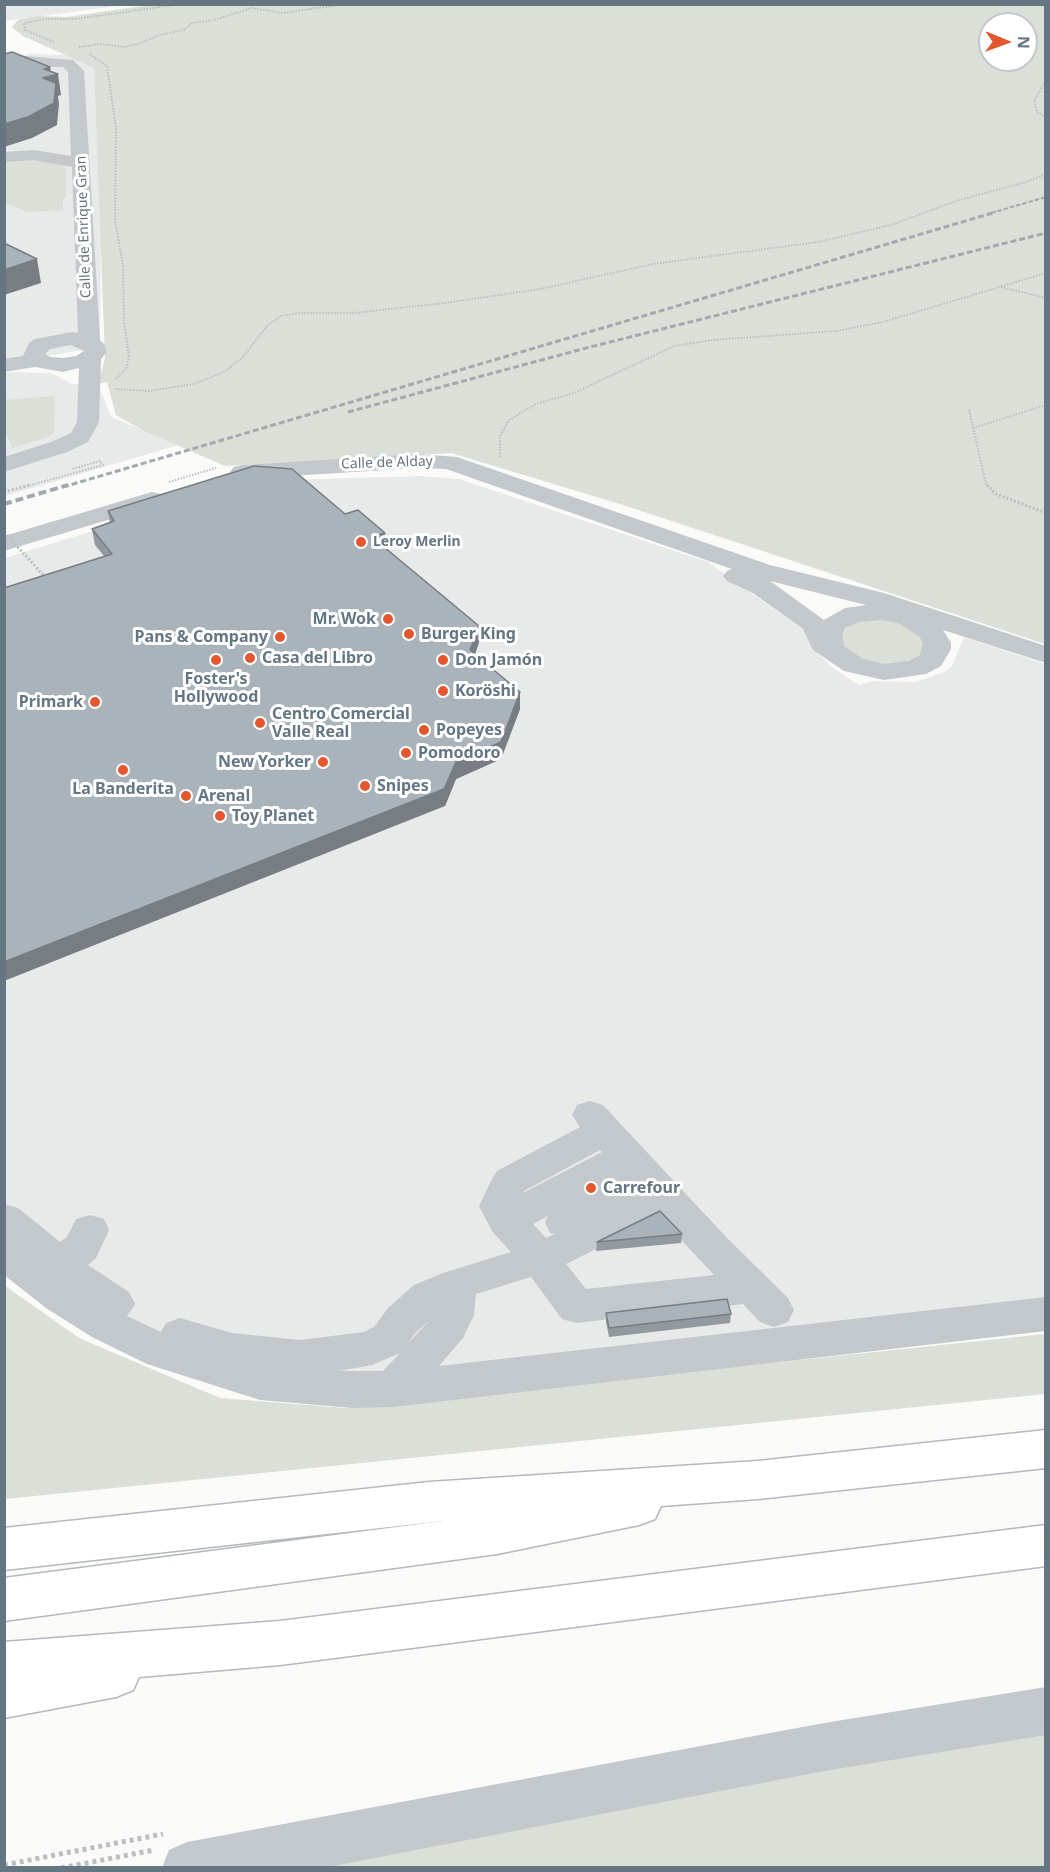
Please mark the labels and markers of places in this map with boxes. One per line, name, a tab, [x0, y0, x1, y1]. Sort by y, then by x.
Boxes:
place label: Leroy Merlin	[373, 534, 461, 550]
marker: Leroy Merlin	[354, 535, 368, 549]
place label: Mr. Wok	[313, 609, 376, 629]
marker: Mr. Wok	[381, 612, 395, 626]
place label: Burger King	[421, 624, 516, 644]
place label: Pans & Company	[135, 627, 268, 647]
marker: Burger King	[402, 627, 416, 641]
marker: Pans & Company	[273, 630, 287, 644]
place label: Casa del Libro	[262, 648, 373, 668]
place label: Don Jamón	[455, 650, 542, 670]
marker: Casa del Libro	[243, 651, 257, 665]
marker: Foster's Hollywood	[209, 653, 223, 667]
marker: Don Jamón	[436, 653, 450, 667]
place label: Foster's Hollywood	[174, 669, 258, 707]
place label: Koröshi	[455, 681, 516, 701]
marker: Koröshi	[436, 684, 450, 698]
place label: Primark	[19, 692, 83, 712]
marker: Primark	[88, 695, 102, 709]
place label: Centro Comercial Valle Real	[272, 704, 410, 742]
marker: Centro Comercial Valle Real	[253, 716, 267, 730]
place label: Popeyes	[436, 720, 502, 740]
marker: Popeyes	[417, 723, 431, 737]
place label: Pomodoro	[418, 743, 500, 763]
marker: Pomodoro	[399, 746, 413, 760]
place label: New Yorker	[218, 752, 311, 772]
marker: New Yorker	[316, 755, 330, 769]
marker: La Banderita	[116, 763, 130, 777]
place label: Snipes	[377, 776, 429, 796]
place label: La Banderita	[72, 779, 174, 799]
marker: Snipes	[358, 779, 372, 793]
place label: Arenal	[198, 786, 250, 806]
marker: Arenal	[179, 789, 193, 803]
place label: Toy Planet	[232, 806, 314, 826]
marker: Toy Planet	[213, 809, 227, 823]
place label: Carrefour	[603, 1178, 680, 1198]
marker: Carrefour	[584, 1181, 598, 1195]

